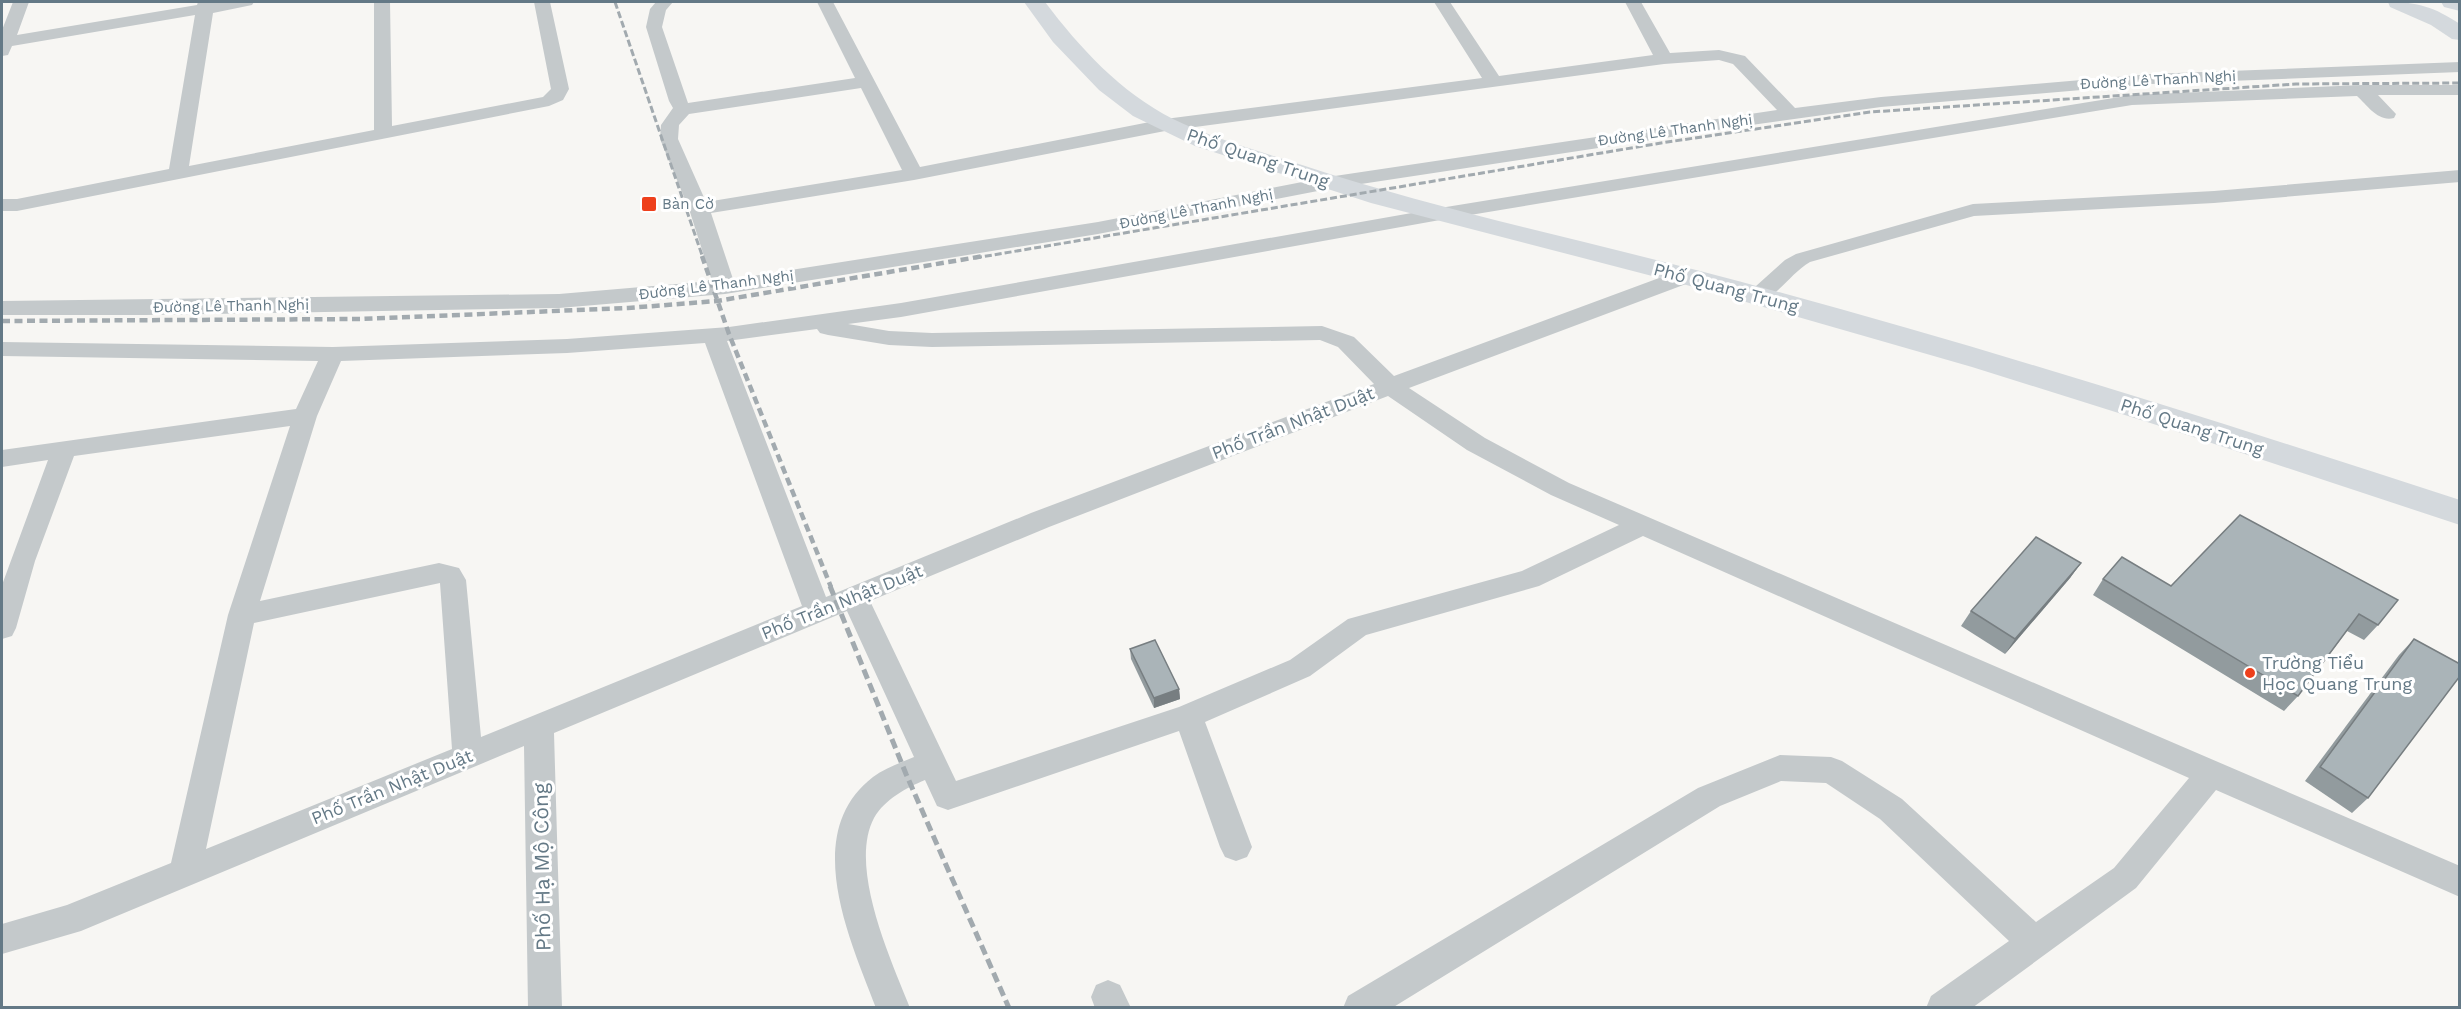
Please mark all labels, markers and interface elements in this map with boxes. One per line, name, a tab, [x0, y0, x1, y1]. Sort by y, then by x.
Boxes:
street label: Đường Lê Thanh Nghị	[2080, 67, 2236, 93]
street label: Đường Lê Thanh Nghị	[1596, 110, 1754, 150]
street label: Phố Quang Trung	[1184, 123, 1332, 192]
street label: Đường Lê Thanh Nghị	[1118, 185, 1274, 233]
marker: Bàn Cờ	[640, 195, 658, 213]
place label: Bàn Cờ	[662, 195, 714, 213]
street label: Phố Quang Trung	[1651, 258, 1801, 317]
street label: Đường Lê Thanh Nghị	[637, 267, 795, 303]
street label: Đường Lê Thanh Nghị	[153, 296, 309, 316]
street label: Phố Trần Nhật Duật	[1209, 382, 1377, 463]
street label: Phố Quang Trung	[2118, 394, 2267, 460]
street label: Phố Trần Nhật Duật	[758, 559, 926, 643]
place label: Trường Tiểu Học Quang Trung	[2262, 652, 2412, 694]
marker: Trường Tiểu Học Quang Trung	[2243, 666, 2257, 680]
street label: Phố Trần Nhật Duật	[308, 744, 476, 828]
street label: Phố Hạ Mộ Công	[528, 782, 555, 951]

